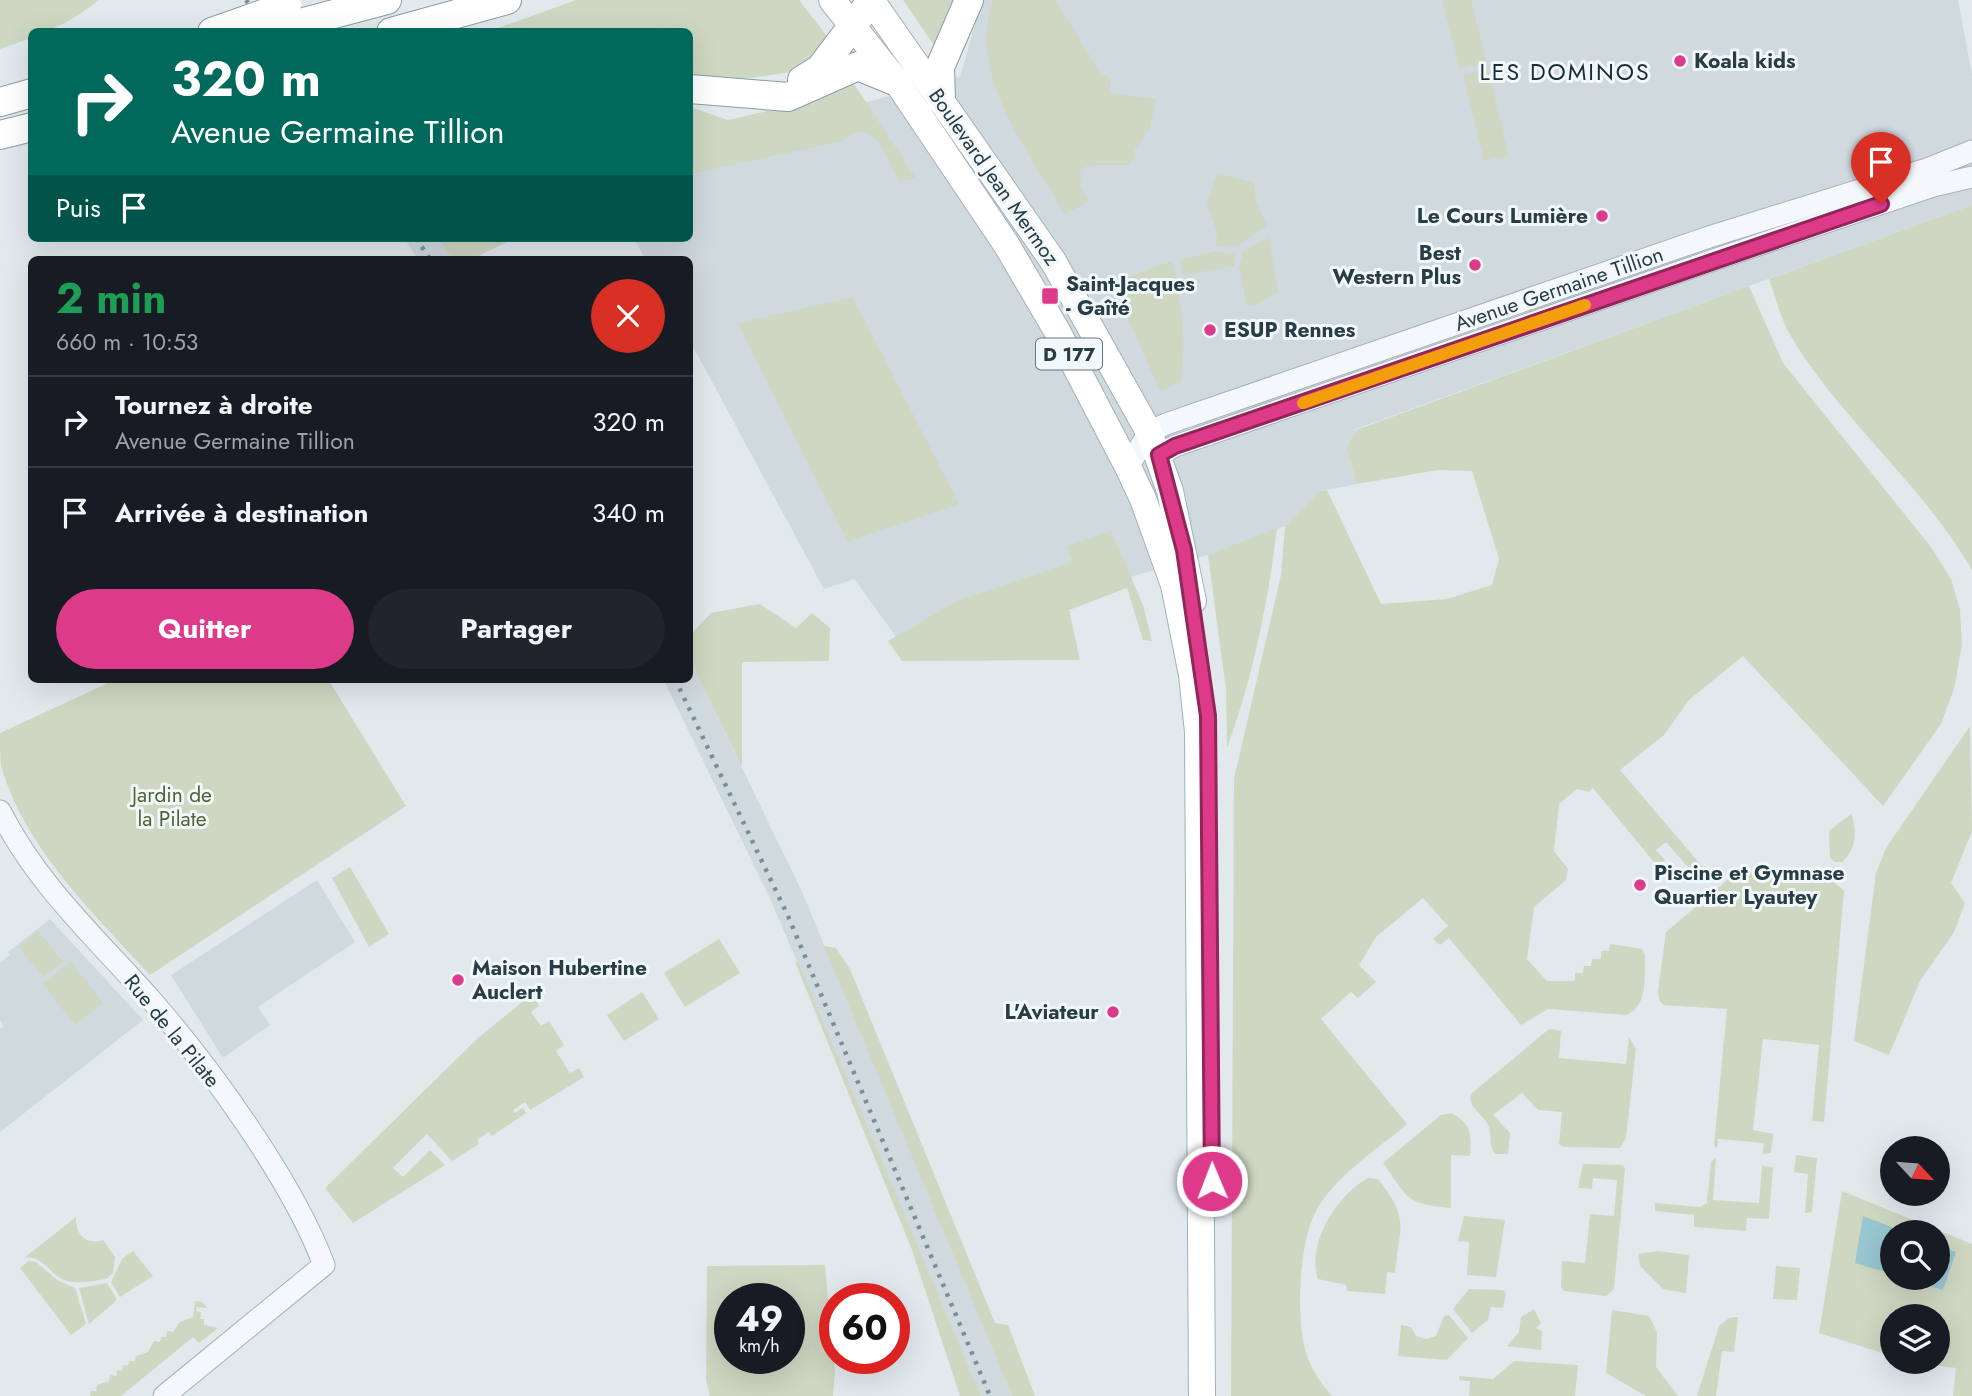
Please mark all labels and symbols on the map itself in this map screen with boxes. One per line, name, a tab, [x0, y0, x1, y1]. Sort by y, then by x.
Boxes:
place label: Koala kids	[1694, 46, 1796, 76]
marker: Koala kids	[1672, 53, 1688, 69]
district label: LES DOMINOS	[1479, 55, 1651, 89]
street label: Boulevard Jean Mermoz	[922, 82, 1067, 272]
pin	[1851, 132, 1911, 204]
place label: Le Cours Lumière	[1417, 201, 1588, 231]
marker: Le Cours Lumière	[1594, 208, 1610, 224]
place label: Best Western Plus	[1333, 238, 1461, 292]
street label: Avenue Germaine Tillion	[1451, 239, 1667, 339]
marker: Best Western Plus	[1467, 257, 1483, 273]
place label: Saint-Jacques - Gaîté	[1066, 269, 1195, 323]
marker: Saint-Jacques - Gaîté	[1040, 286, 1060, 306]
place label: ESUP Rennes	[1224, 315, 1356, 345]
marker: ESUP Rennes	[1202, 322, 1218, 338]
road number: D 177	[1036, 338, 1102, 370]
park label: Jardin de la Pilate	[129, 780, 212, 834]
place label: Piscine et Gymnase Quartier Lyautey	[1654, 858, 1845, 912]
marker: Piscine et Gymnase Quartier Lyautey	[1632, 877, 1648, 893]
place label: Maison Hubertine Auclert	[471, 953, 647, 1007]
street label: Rue de la Pilate	[117, 968, 227, 1094]
marker: Maison Hubertine Auclert	[450, 972, 466, 988]
place label: L'Aviateur	[1005, 997, 1099, 1027]
marker: L'Aviateur	[1105, 1004, 1121, 1020]
north arrow	[1880, 1136, 1950, 1206]
position arrow	[1175, 1144, 1249, 1218]
speed limit sign: 60	[819, 1283, 910, 1374]

